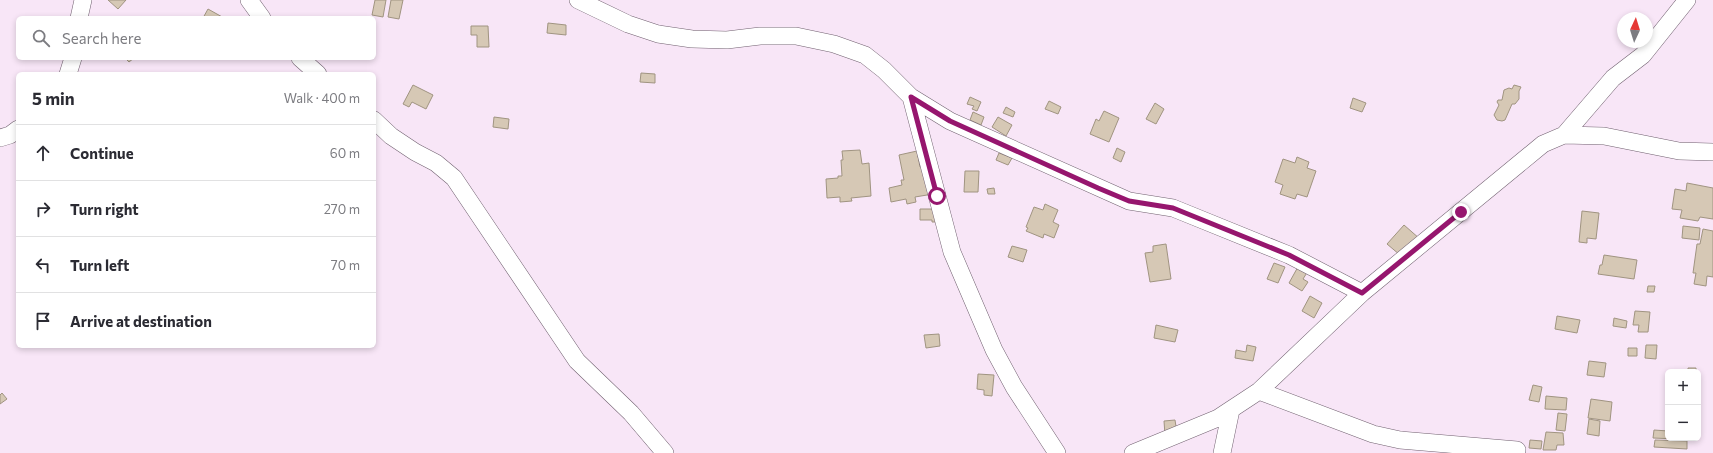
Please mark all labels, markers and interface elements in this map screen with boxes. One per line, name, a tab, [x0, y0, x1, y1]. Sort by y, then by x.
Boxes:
north arrow	[1617, 12, 1653, 48]
search box	[16, 16, 376, 60]
icon: search	[30, 27, 52, 49]
text: Search here	[62, 29, 141, 47]
text: 5 min	[32, 88, 75, 109]
text: Walk · 400 m	[284, 90, 360, 106]
icon: ahead	[32, 142, 54, 164]
text: Continue	[70, 144, 134, 162]
text: 60 m	[330, 145, 360, 161]
route start	[928, 187, 946, 205]
icon: right	[32, 198, 54, 220]
text: Turn right	[70, 200, 139, 218]
text: 270 m	[324, 201, 360, 217]
route end	[1452, 203, 1470, 221]
icon: left	[32, 254, 54, 276]
text: Turn left	[70, 256, 129, 274]
text: 70 m	[331, 257, 360, 273]
icon: arrive	[32, 310, 54, 332]
text: Arrive at destination	[70, 312, 212, 330]
map controls	[1665, 369, 1701, 441]
button: +	[1665, 369, 1701, 405]
button: −	[1665, 405, 1701, 441]

